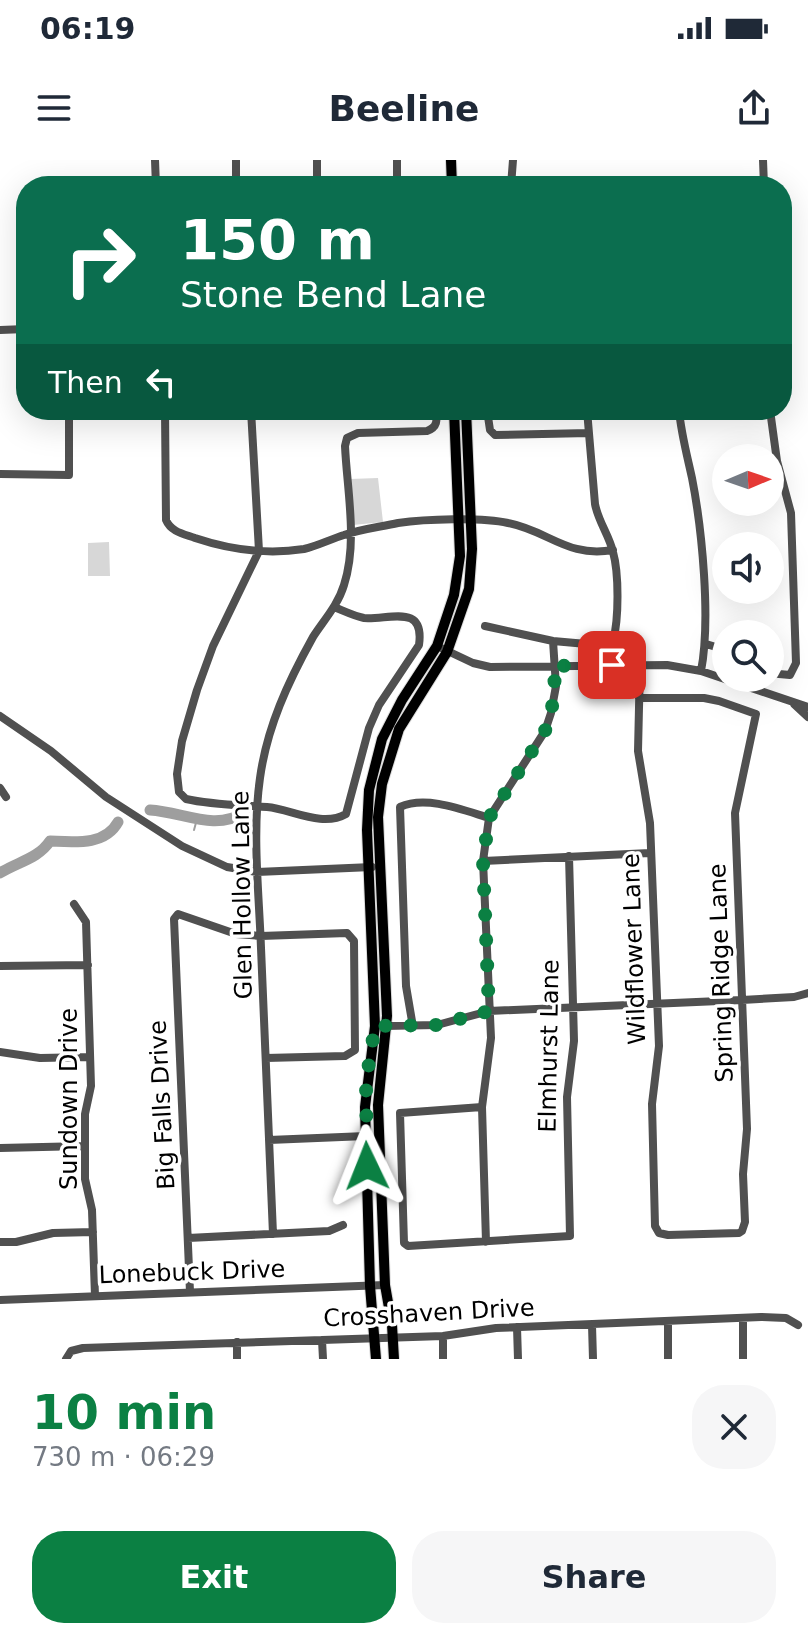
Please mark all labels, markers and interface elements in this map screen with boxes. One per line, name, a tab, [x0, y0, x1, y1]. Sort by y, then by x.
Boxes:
text: 06:19	[40, 11, 136, 46]
icon: menu	[32, 86, 76, 130]
icon: share	[732, 86, 776, 130]
text: Beeline	[329, 88, 480, 129]
text: 150 m	[180, 207, 375, 272]
icon: right	[48, 208, 152, 312]
text: Stone Bend Lane	[180, 274, 486, 315]
icon: left	[139, 360, 183, 404]
text: Then	[48, 365, 123, 400]
north arrow	[712, 444, 784, 516]
map controls	[712, 444, 784, 692]
button: sound	[712, 532, 784, 604]
button: search	[712, 620, 784, 692]
pin	[578, 631, 646, 699]
icon: arrive	[590, 643, 634, 687]
street label: Glen Hollow Lane	[226, 790, 258, 1000]
street label: Wildflower Lane	[617, 853, 651, 1045]
street label: Spring Ridge Lane	[703, 863, 739, 1083]
street label: Elmhurst Lane	[533, 959, 565, 1133]
street label: Sundown Drive	[55, 1008, 83, 1190]
street label: Big Falls Drive	[144, 1020, 180, 1190]
position arrow	[325, 1124, 409, 1208]
street label: Lonebuck Drive	[98, 1255, 286, 1289]
street label: Crosshaven Drive	[323, 1293, 535, 1333]
text: 10 min	[32, 1384, 216, 1440]
button: close	[692, 1385, 776, 1469]
text: 730 m · 06:29	[32, 1442, 215, 1472]
button: Exit	[32, 1531, 396, 1623]
button: Share	[412, 1531, 776, 1623]

